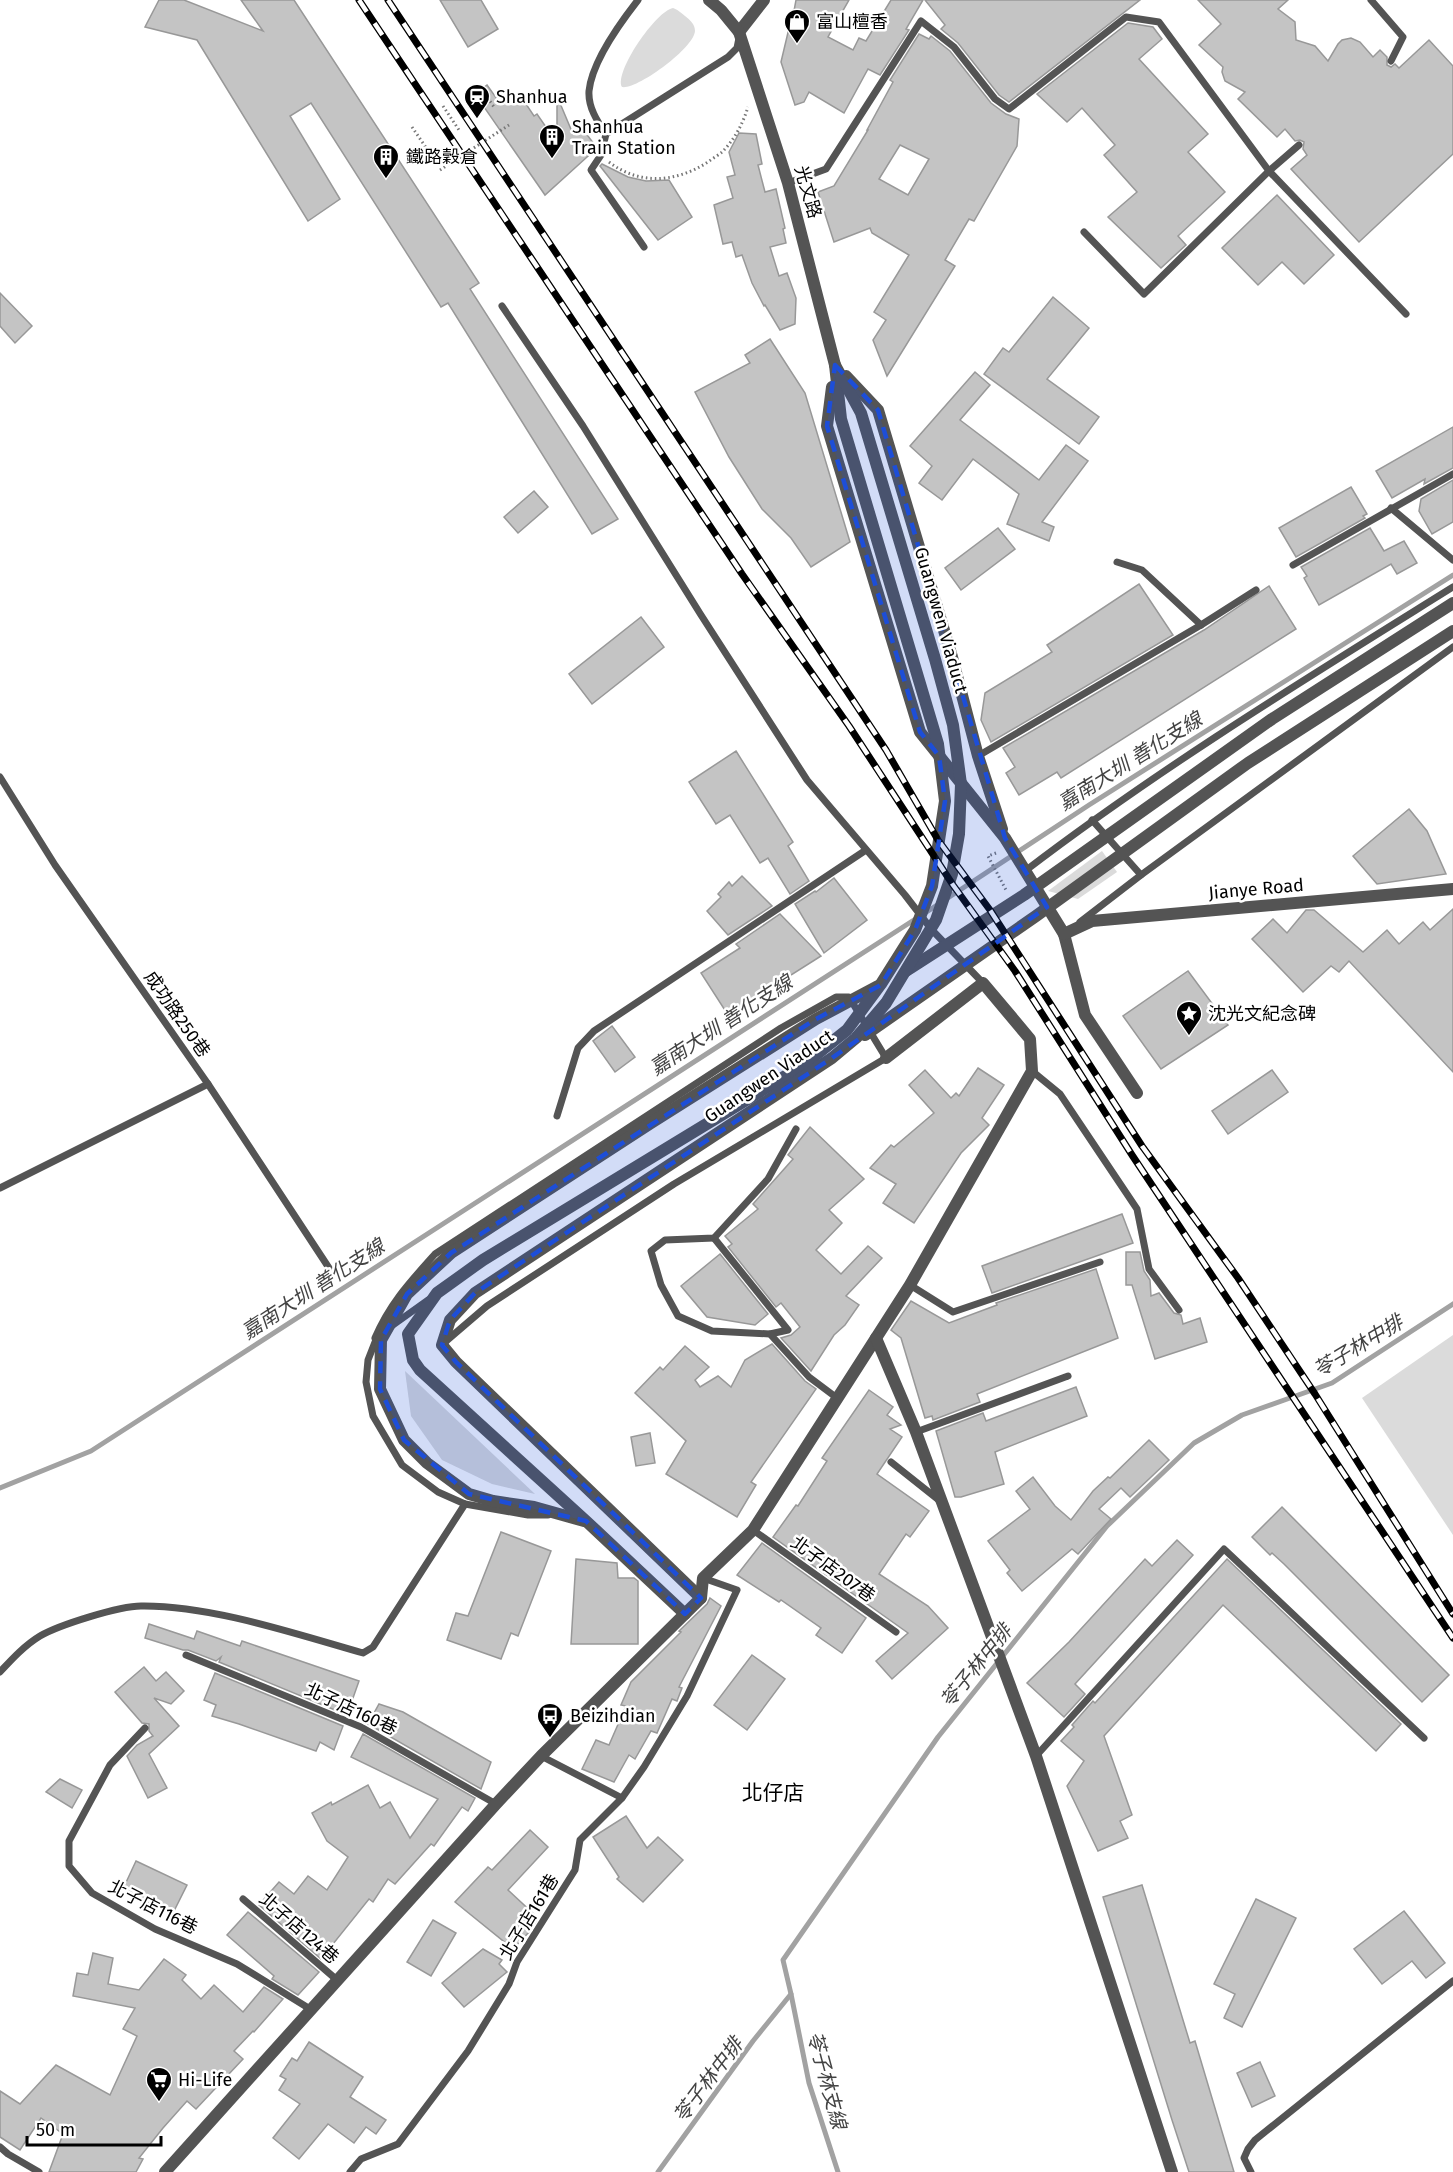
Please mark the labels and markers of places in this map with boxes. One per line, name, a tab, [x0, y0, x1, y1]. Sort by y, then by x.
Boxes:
shop icon: 富山檀香	[782, 7, 812, 45]
place label: 富山檀香	[816, 11, 888, 33]
station icon: Shanhua	[462, 82, 492, 120]
place label: Shanhua	[496, 86, 568, 108]
place label: Shanhua Train Station	[572, 116, 676, 159]
building icon: Shanhua Train Station	[537, 122, 567, 160]
building icon: 鐵路穀倉	[371, 142, 401, 180]
place label: 鐵路穀倉	[406, 146, 478, 168]
place icon: 沈光文紀念碑	[1174, 999, 1204, 1037]
place label: 沈光文紀念碑	[1208, 1003, 1316, 1025]
bus stop icon: Beizihdian	[535, 1701, 565, 1739]
place label: Beizihdian	[570, 1705, 656, 1727]
supermarket icon: Hi-Life	[144, 2065, 174, 2103]
place label: Hi-Life	[178, 2069, 232, 2091]

